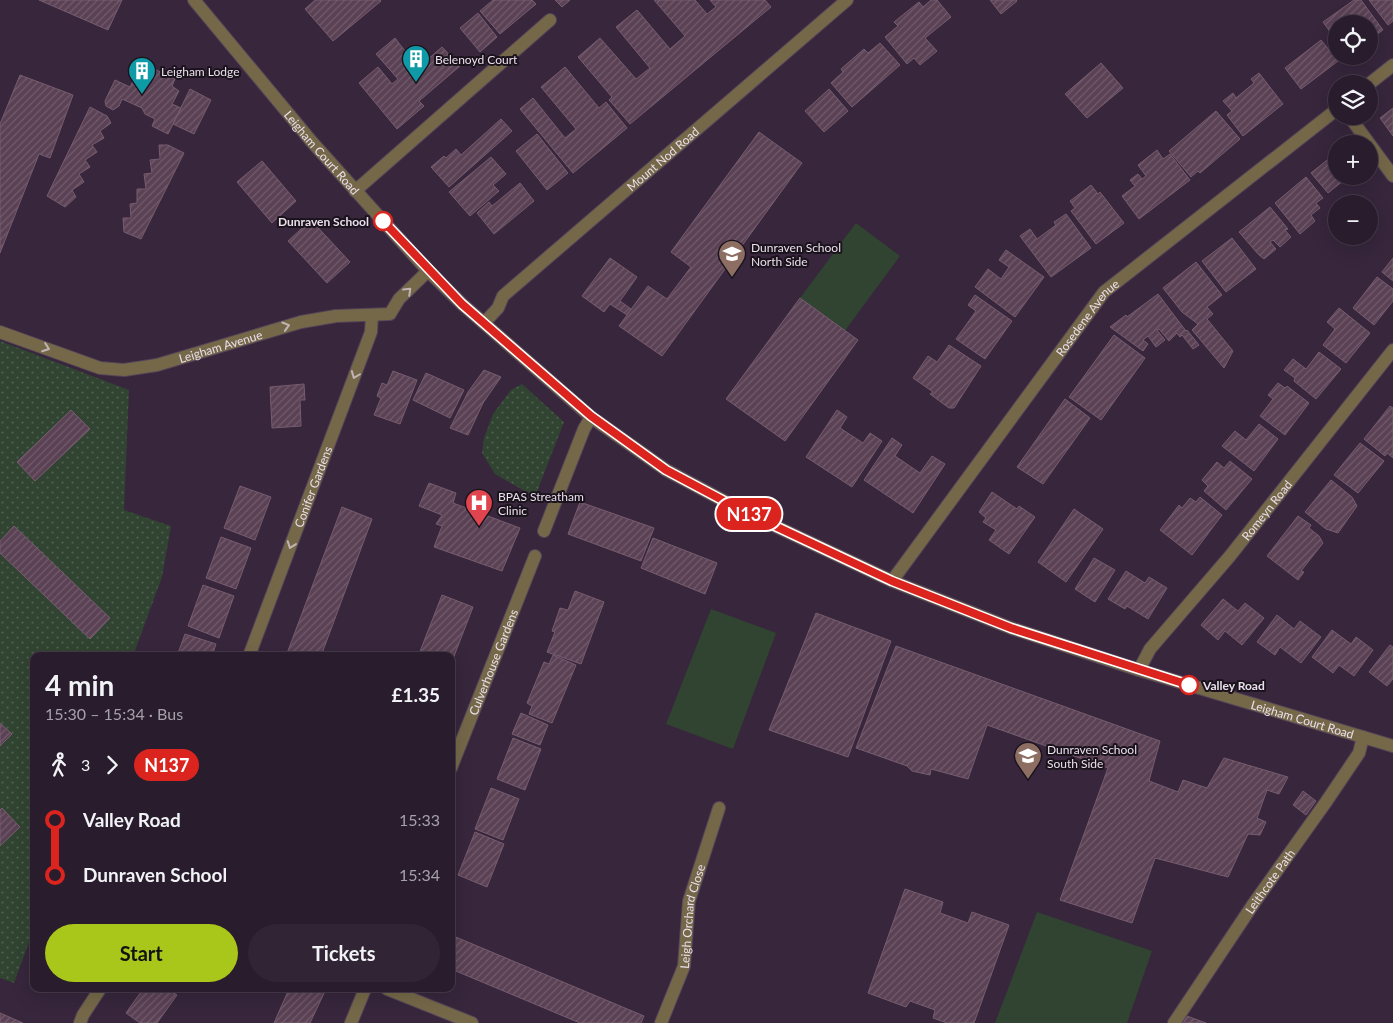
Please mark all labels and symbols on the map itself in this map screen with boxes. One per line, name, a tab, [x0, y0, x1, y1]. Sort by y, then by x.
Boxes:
building icon: Belenoyd Court	[401, 44, 431, 83]
place label: Belenoyd Court	[435, 52, 518, 67]
building icon: Leigham Lodge	[127, 56, 157, 95]
place label: Leigham Lodge	[161, 64, 240, 79]
street label: Leigham Court Road	[281, 107, 363, 197]
street label: Mount Nod Road	[623, 123, 702, 194]
marker: Dunraven School	[373, 211, 393, 231]
place label: Dunraven School	[278, 214, 369, 229]
school or university icon: Dunraven School North Side	[717, 239, 747, 278]
place label: Dunraven School North Side	[751, 240, 841, 269]
street label: Rosedene Avenue	[1052, 276, 1122, 359]
one-way arrow	[402, 288, 411, 297]
one-way arrow	[282, 322, 290, 332]
street label: Leigham Avenue	[177, 327, 264, 366]
one-way arrow	[41, 342, 50, 352]
one-way arrow	[350, 370, 360, 378]
street label: Conifer Gardens	[291, 444, 335, 529]
street label: Romeyn Road	[1238, 477, 1295, 543]
hospital icon: BPAS Streatham Clinic	[464, 488, 494, 527]
place label: BPAS Streatham Clinic	[498, 489, 584, 518]
line badge: N137	[714, 498, 784, 530]
one-way arrow	[287, 540, 297, 548]
street label: Culverhouse Gardens	[465, 607, 521, 717]
marker: Valley Road	[1179, 675, 1199, 695]
place label: Valley Road	[1202, 678, 1265, 693]
street label: Leigham Court Road	[1249, 696, 1356, 741]
school or university icon: Dunraven School South Side	[1013, 741, 1043, 780]
place label: Dunraven School South Side	[1047, 742, 1137, 771]
street label: Leithcote Path	[1242, 846, 1298, 916]
street label: Leigh Orchard Close	[676, 862, 708, 969]

